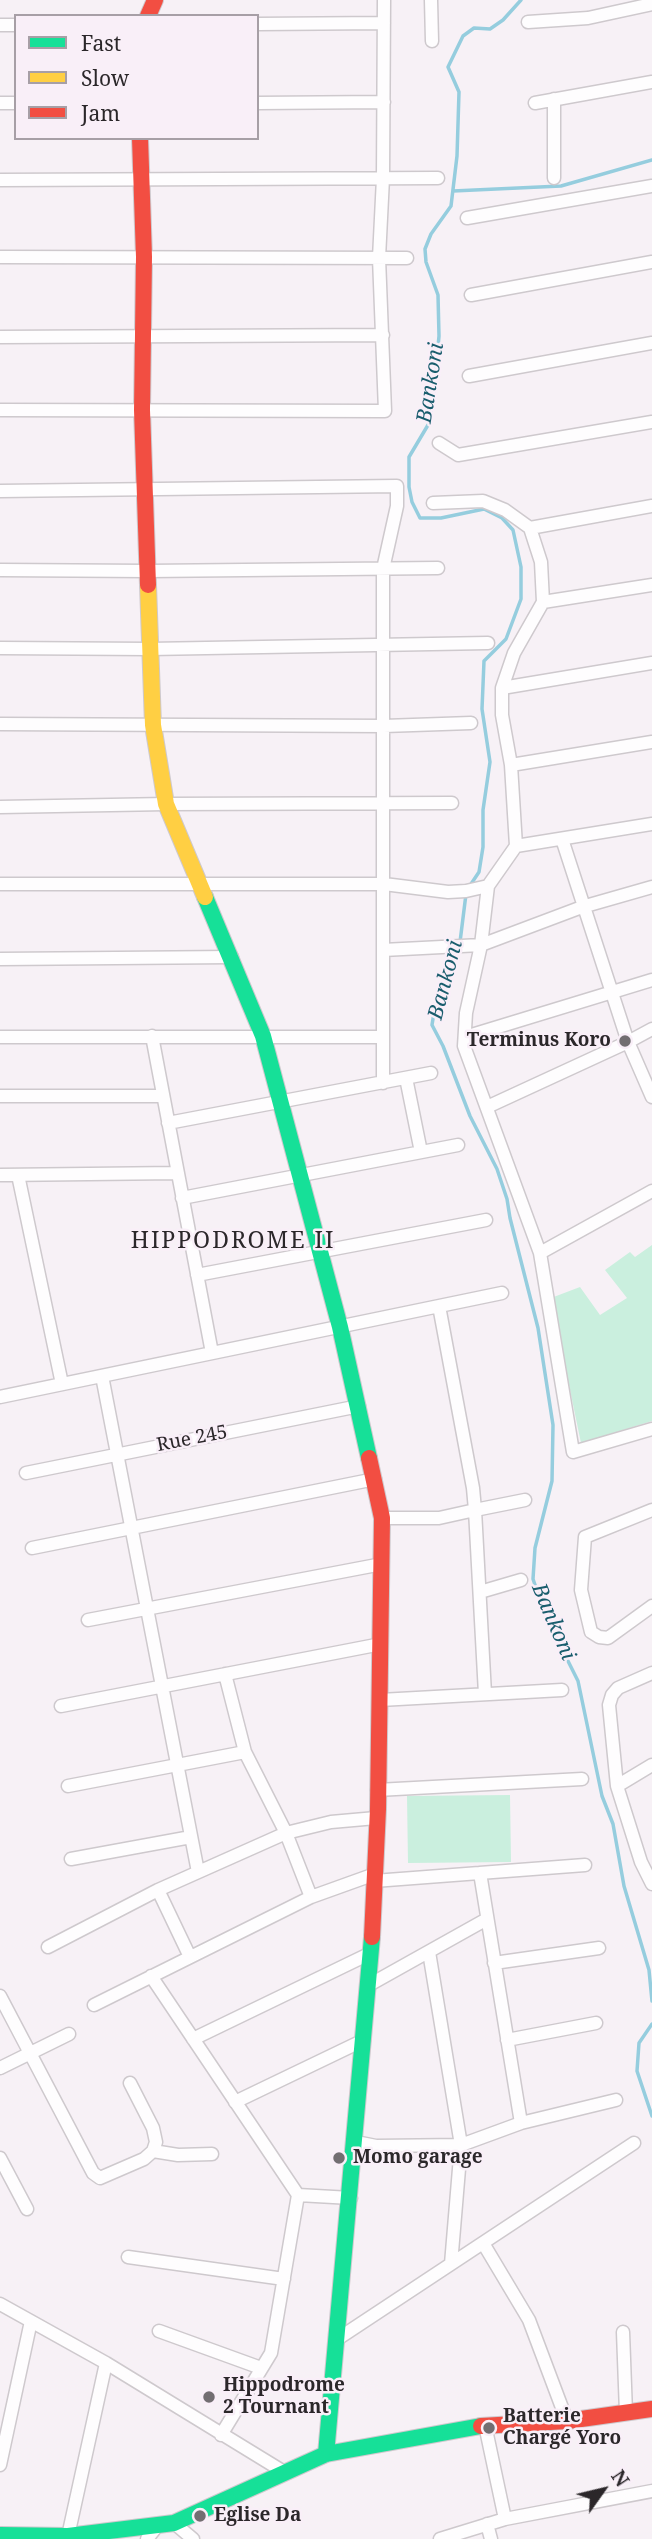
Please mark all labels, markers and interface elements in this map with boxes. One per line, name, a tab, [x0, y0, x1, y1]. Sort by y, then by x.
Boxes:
legend	[14, 14, 259, 140]
text: Fast	[81, 29, 121, 57]
text: Slow	[81, 64, 129, 92]
text: Jam	[81, 99, 120, 127]
water label: Bankoni	[412, 341, 450, 425]
water label: Bankoni	[423, 938, 469, 1022]
place label: Terminus Koro	[467, 1030, 611, 1052]
marker: Terminus Koro	[617, 1033, 633, 1049]
district label: HIPPODROME II	[132, 1227, 334, 1255]
street label: Rue 245	[155, 1421, 229, 1457]
water label: Bankoni	[526, 1580, 580, 1664]
place label: Momo garage	[353, 2147, 483, 2169]
marker: Momo garage	[331, 2150, 347, 2166]
place label: Hippodrome 2 Tournant	[223, 2375, 345, 2419]
marker: Hippodrome 2 Tournant	[201, 2389, 217, 2405]
place label: Batterie Chargé Yoro	[503, 2406, 621, 2450]
marker: Batterie Chargé Yoro	[481, 2420, 497, 2436]
north arrow	[568, 2455, 638, 2525]
text: N	[605, 2465, 635, 2492]
place label: Eglise Da	[214, 2505, 301, 2527]
marker: Eglise Da	[192, 2508, 208, 2524]

